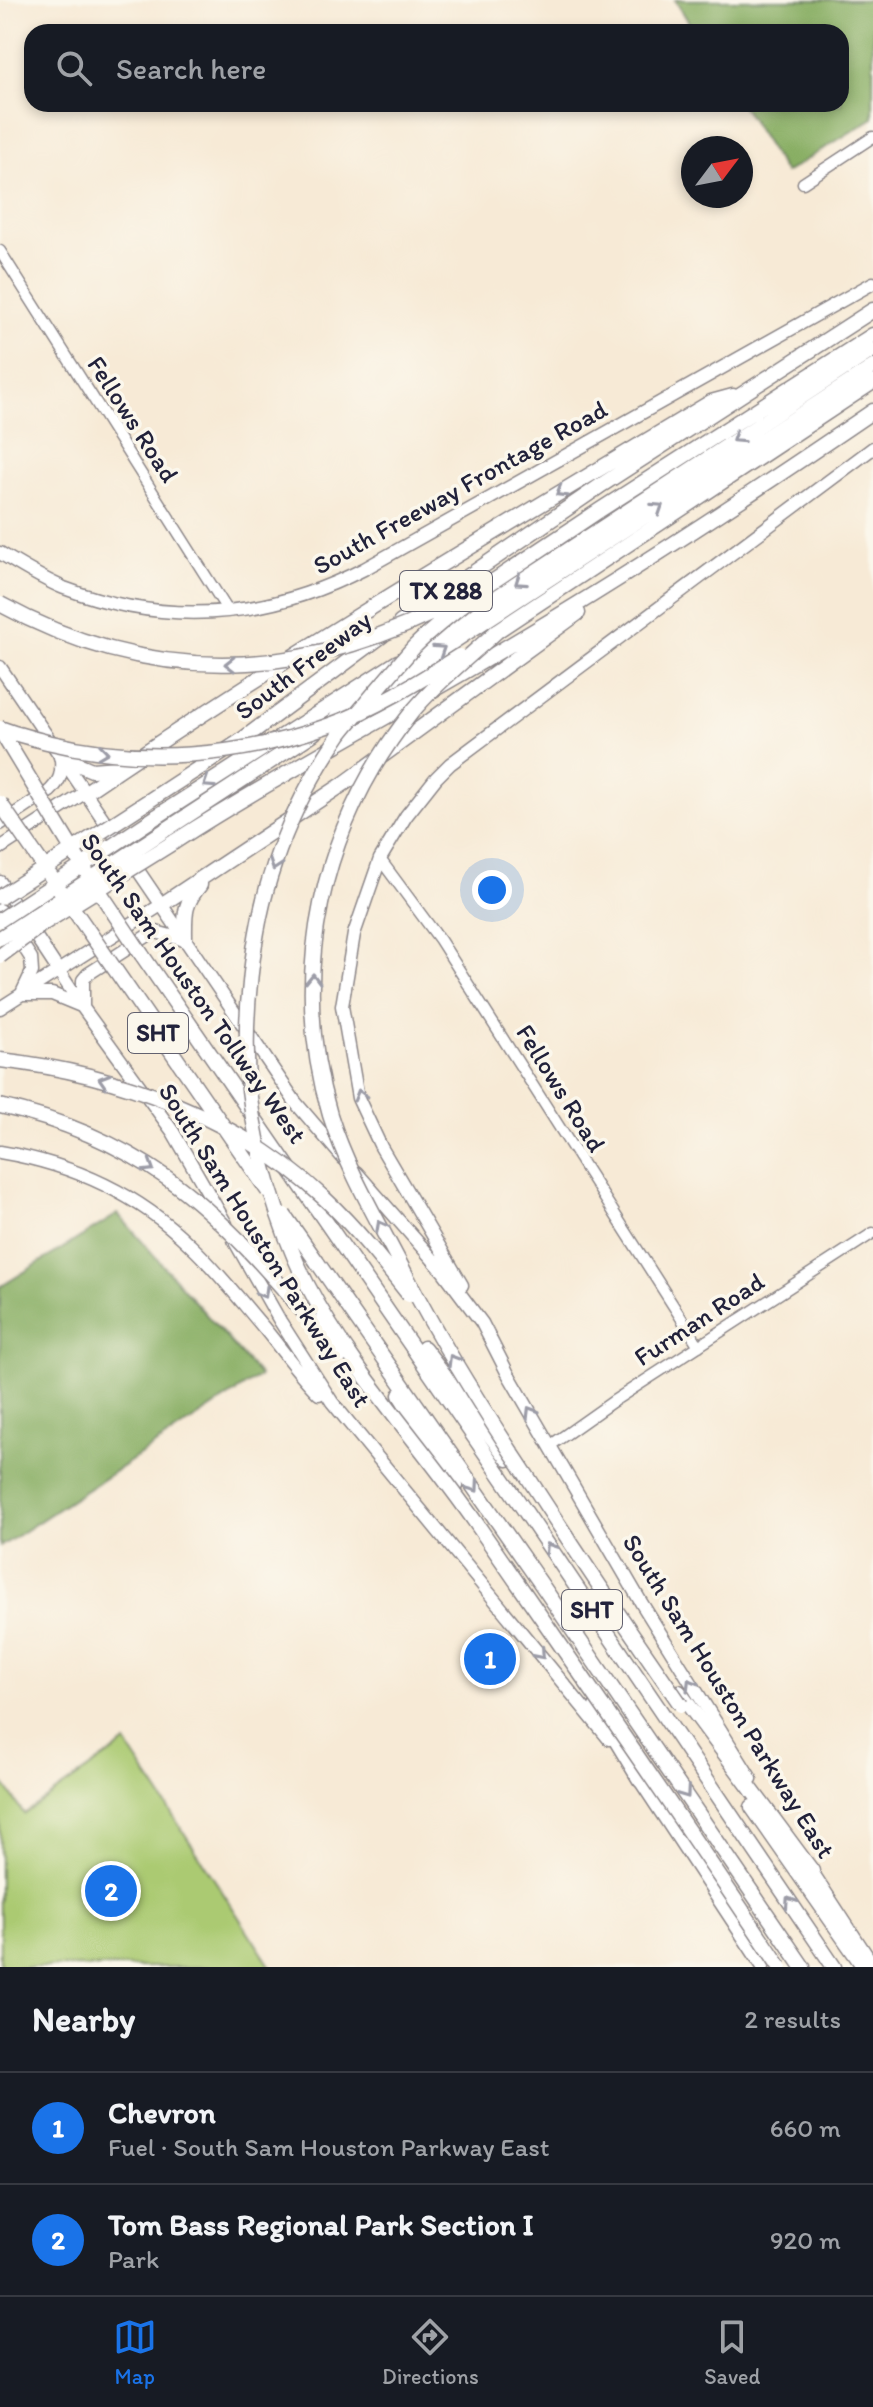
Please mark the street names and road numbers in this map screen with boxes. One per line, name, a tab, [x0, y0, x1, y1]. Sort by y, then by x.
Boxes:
street label: Fellows Road	[80, 350, 186, 488]
street label: South Freeway Frontage Road	[307, 392, 613, 581]
road number: TX 288	[400, 571, 492, 611]
street label: South Freeway	[229, 603, 377, 727]
street label: South Sam Houston Tollway West	[74, 826, 314, 1150]
road number: SHT	[128, 1013, 188, 1053]
street label: Fellows Road	[509, 1018, 613, 1158]
street label: South Sam Houston Parkway East	[152, 1077, 378, 1413]
street label: Furman Road	[628, 1265, 771, 1373]
street label: South Sam Houston Parkway East	[616, 1528, 842, 1864]
road number: SHT	[562, 1590, 622, 1630]

